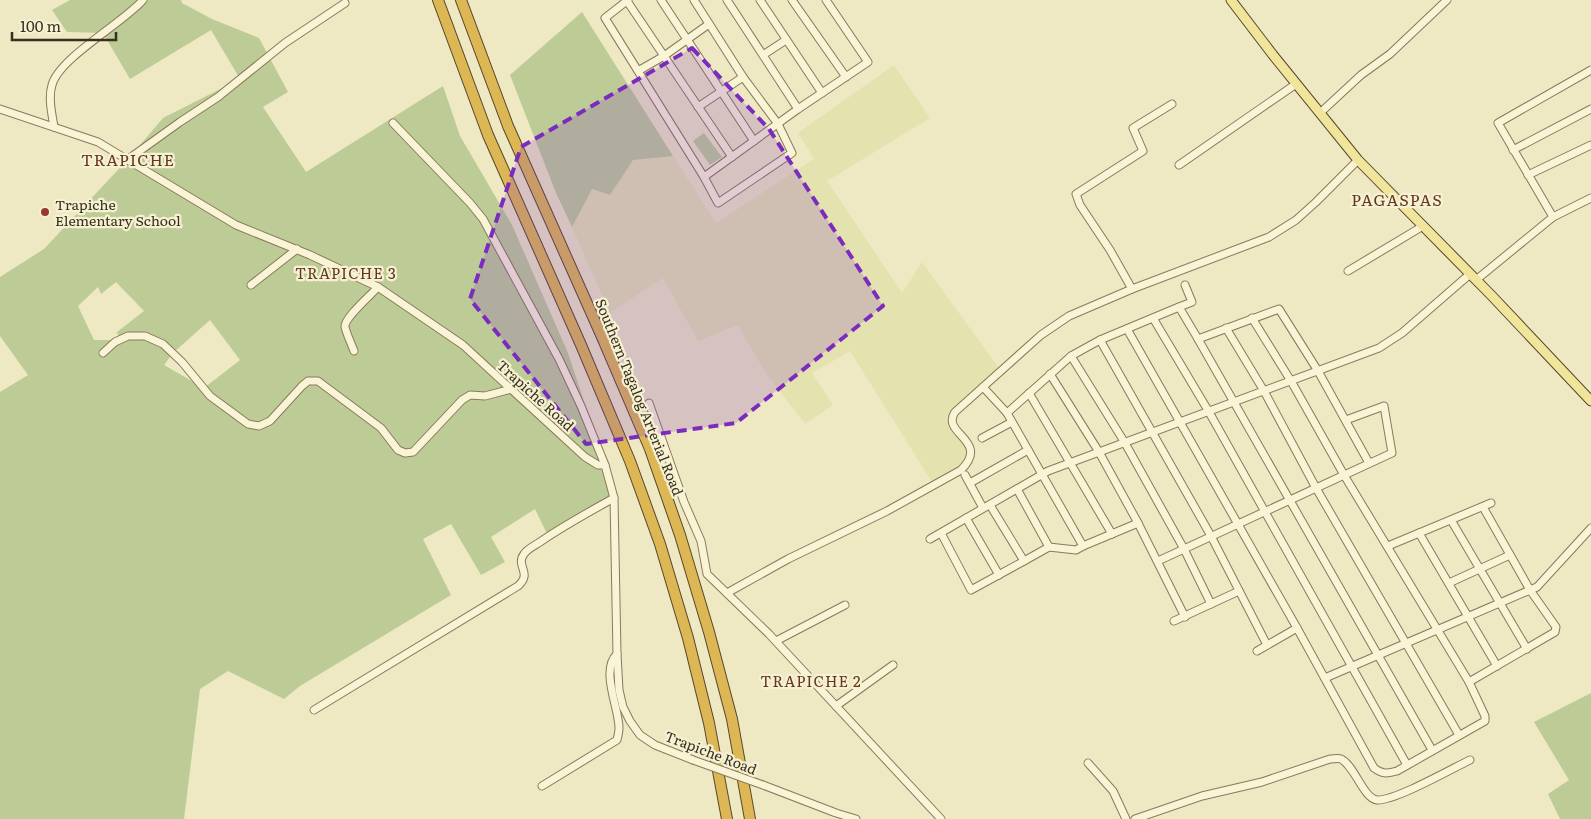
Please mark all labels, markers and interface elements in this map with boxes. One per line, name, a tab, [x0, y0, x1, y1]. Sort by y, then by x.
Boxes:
scale bar	[12, 10, 116, 42]
text: 100 m	[20, 14, 61, 37]
district label: TRAPICHE	[81, 147, 175, 171]
district label: PAGASPAS	[1351, 187, 1443, 211]
place label: Trapiche Elementary School	[55, 194, 181, 230]
marker: Trapiche Elementary School	[39, 206, 51, 218]
district label: TRAPICHE 3	[295, 261, 397, 284]
street label: Southern Tagalog Arterial Road	[591, 296, 689, 499]
street label: Trapiche Road	[493, 355, 579, 435]
district label: TRAPICHE 2	[760, 669, 862, 692]
street label: Trapiche Road	[662, 725, 760, 779]

